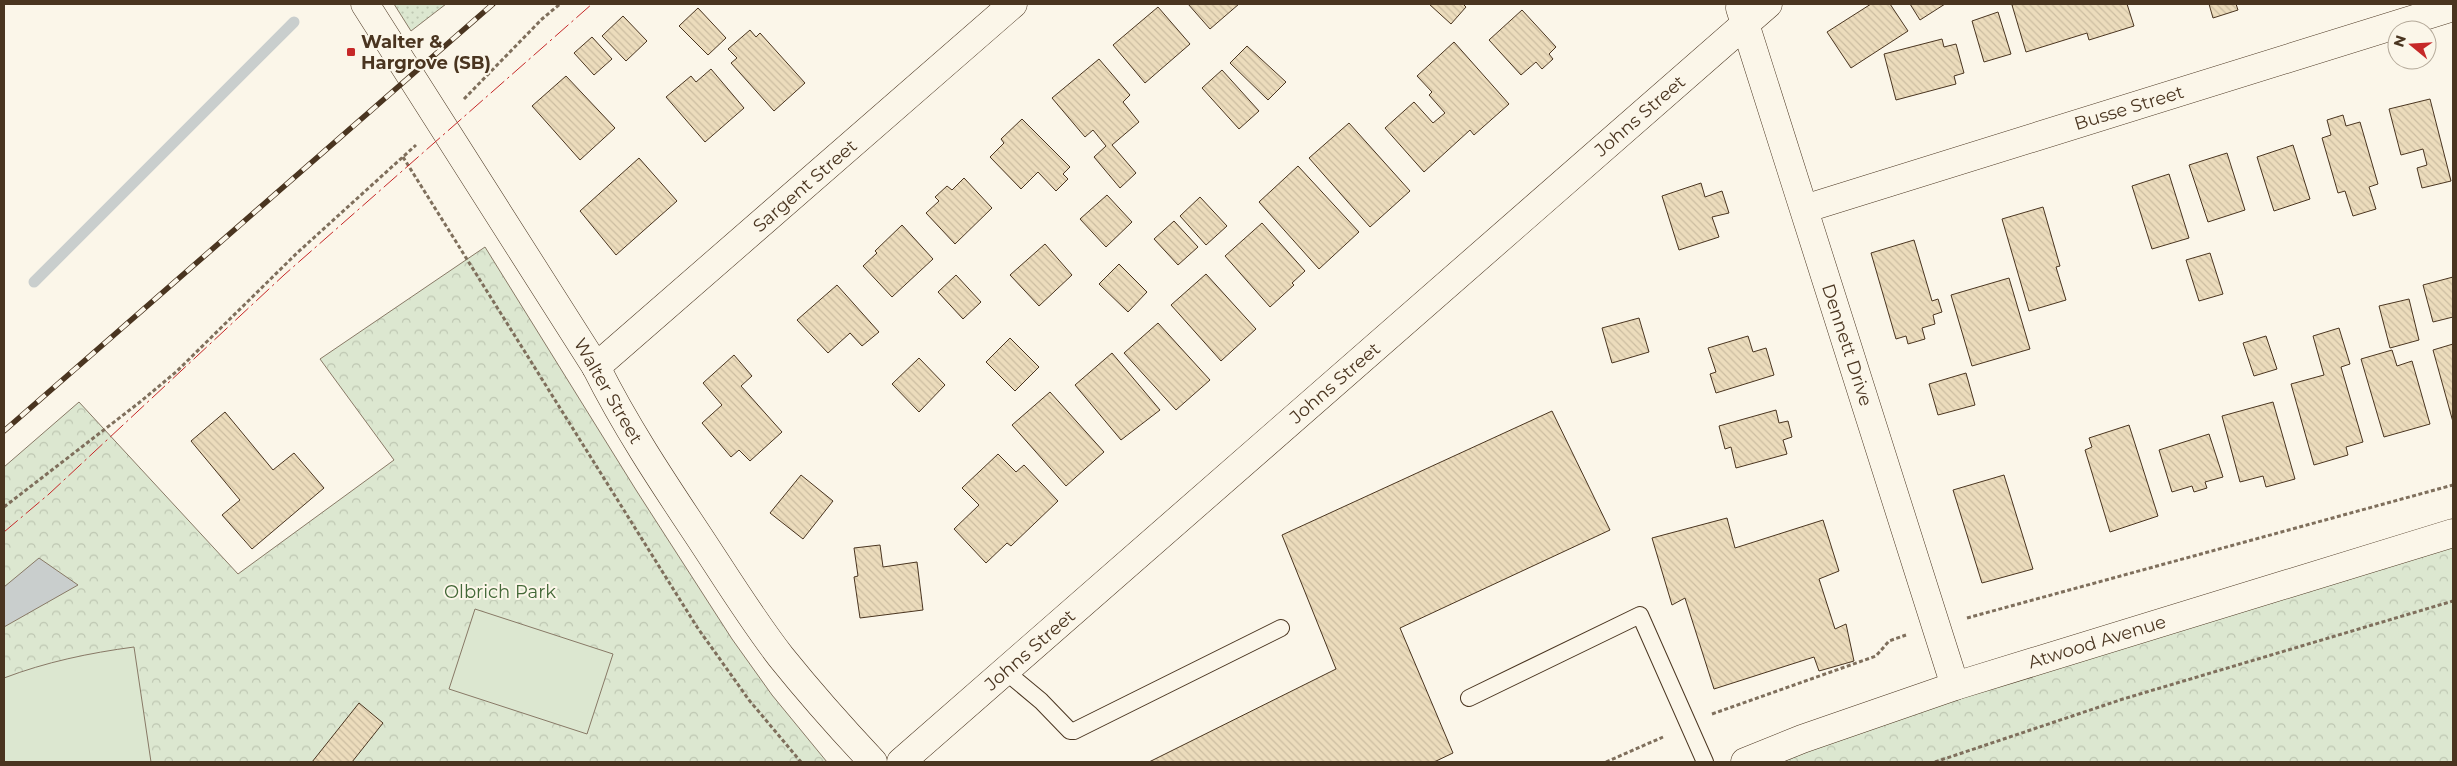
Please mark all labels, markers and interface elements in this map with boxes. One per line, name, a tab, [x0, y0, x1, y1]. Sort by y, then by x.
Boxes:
north arrow	[2387, 20, 2437, 70]
place label: Walter & Hargrove (SB)	[361, 31, 491, 74]
text: N	[2389, 33, 2410, 49]
marker: Walter & Hargrove (SB)	[345, 46, 357, 58]
street label: Johns Street	[1590, 71, 1690, 162]
street label: Busse Street	[2072, 81, 2186, 135]
street label: Sargent Street	[749, 135, 861, 237]
street label: Dennett Drive	[1817, 281, 1877, 409]
street label: Walter Street	[569, 334, 647, 448]
street label: Johns Street	[1285, 338, 1385, 429]
park label: Olbrich Park	[444, 581, 556, 603]
street label: Johns Street	[980, 605, 1080, 696]
street label: Atwood Avenue	[2025, 611, 2169, 673]

